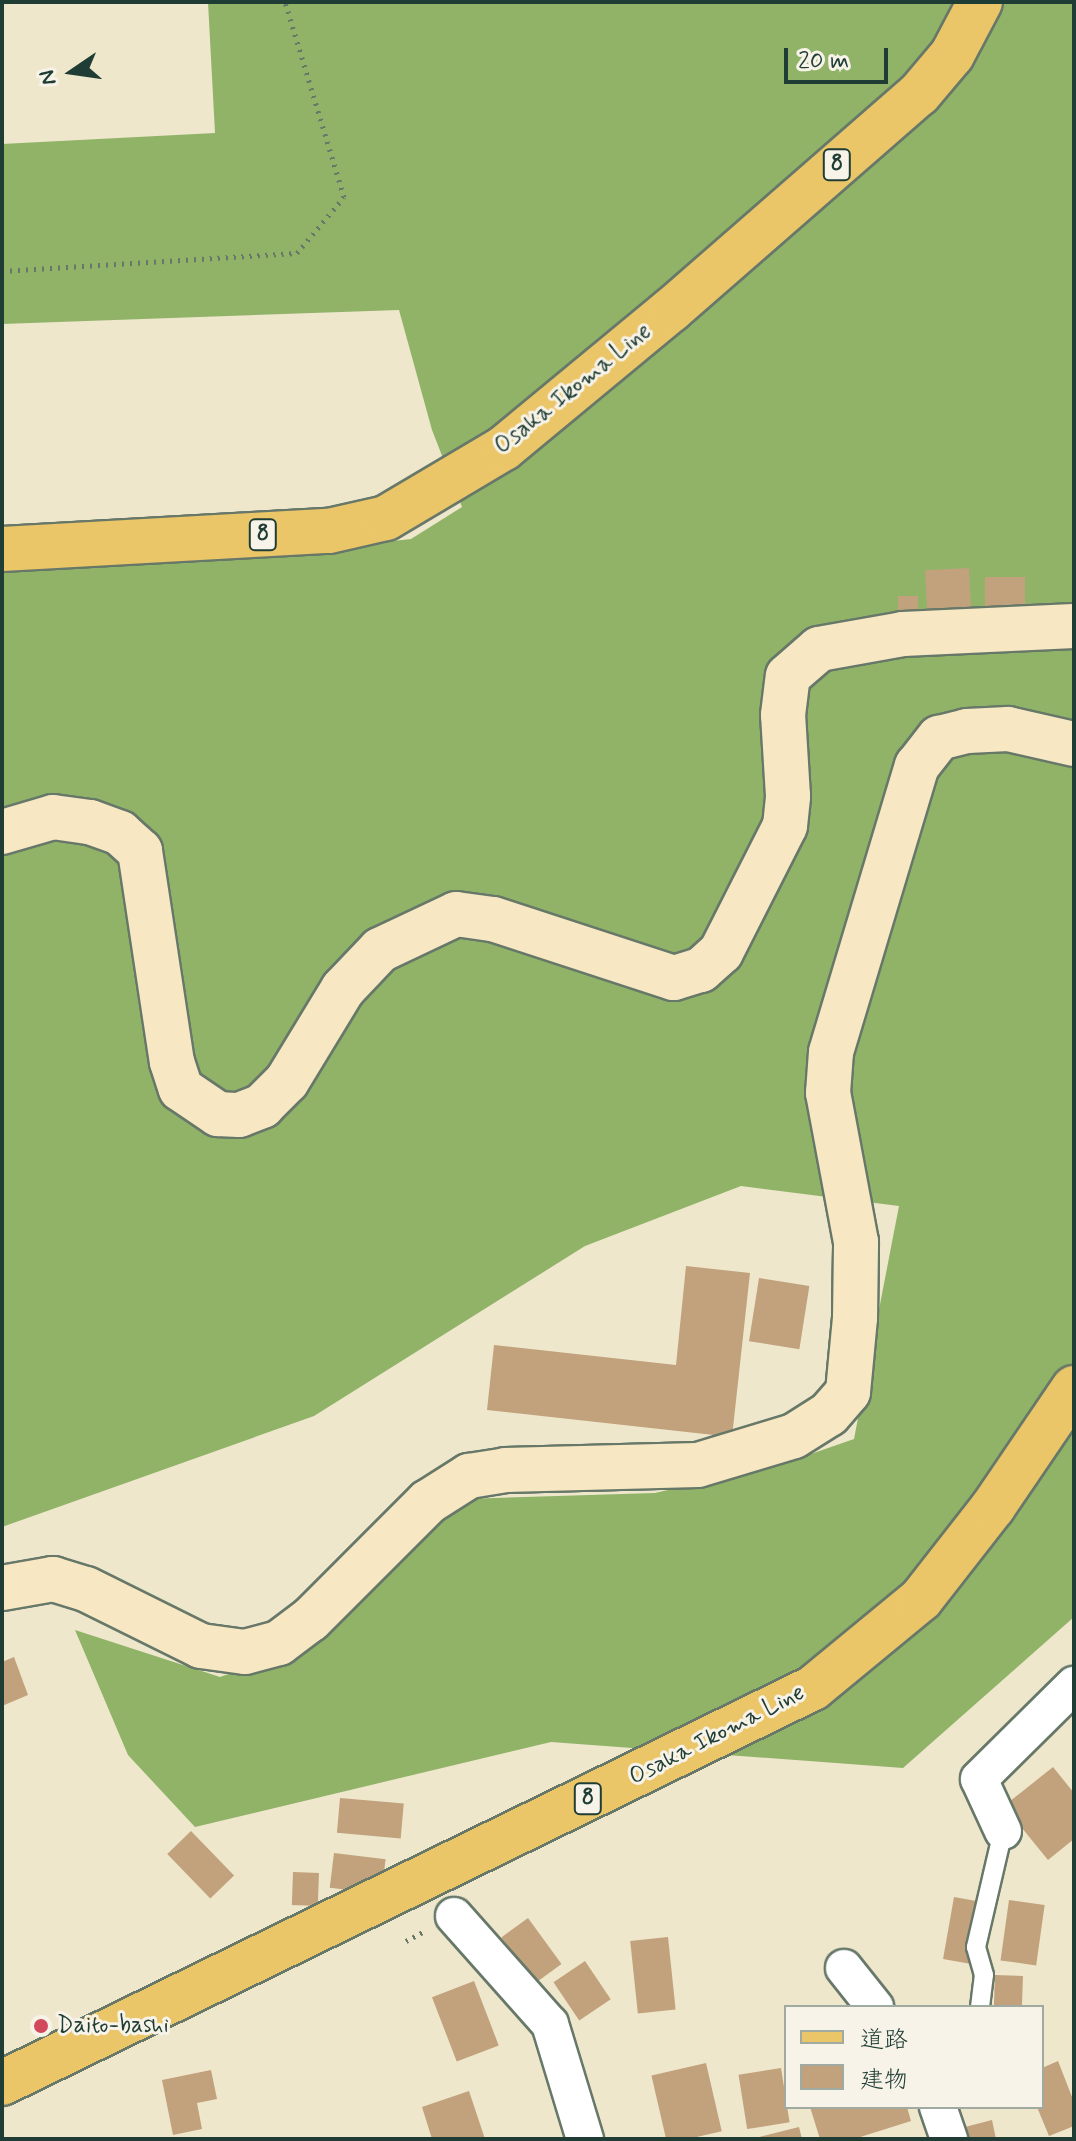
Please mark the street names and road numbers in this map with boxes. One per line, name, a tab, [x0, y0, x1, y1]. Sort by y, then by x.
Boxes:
road number: 8	[821, 147, 853, 183]
street label: Osaka Ikoma Line	[488, 316, 658, 462]
road number: 8	[247, 517, 279, 553]
street label: Osaka Ikoma Line	[624, 1678, 810, 1792]
road number: 8	[572, 1781, 604, 1817]

